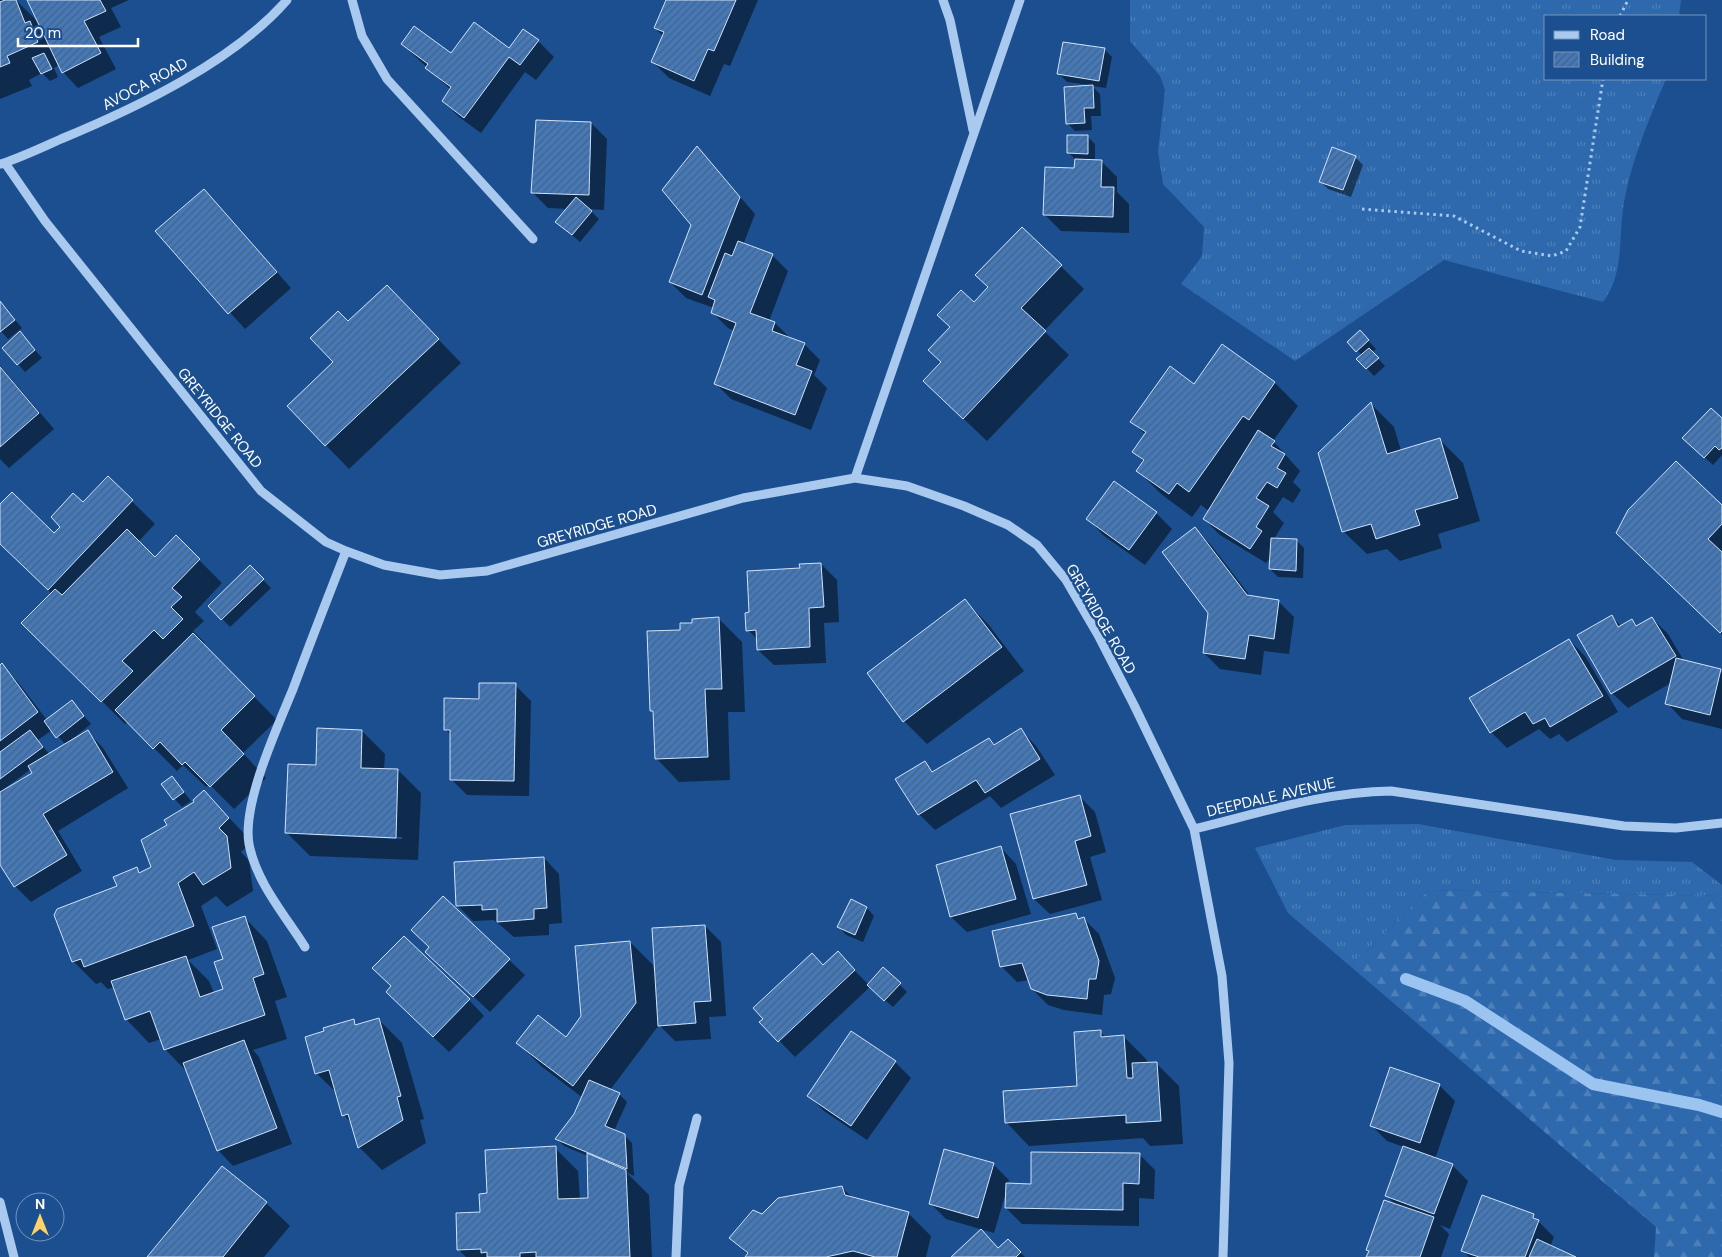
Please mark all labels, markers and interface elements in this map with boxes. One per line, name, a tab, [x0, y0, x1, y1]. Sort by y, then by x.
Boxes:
scale bar	[18, 15, 138, 47]
legend	[1544, 15, 1707, 80]
text: 20 m	[25, 23, 61, 43]
text: Road	[1590, 25, 1625, 45]
text: Building	[1590, 50, 1645, 70]
street label: AVOCA ROAD	[99, 53, 191, 115]
street label: GREYRIDGE ROAD	[173, 363, 267, 473]
street label: GREYRIDGE ROAD	[535, 499, 659, 553]
street label: GREYRIDGE ROAD	[1061, 560, 1141, 678]
street label: DEEPDALE AVENUE	[1205, 772, 1337, 822]
north arrow	[15, 1192, 65, 1242]
text: N	[35, 1195, 45, 1213]

